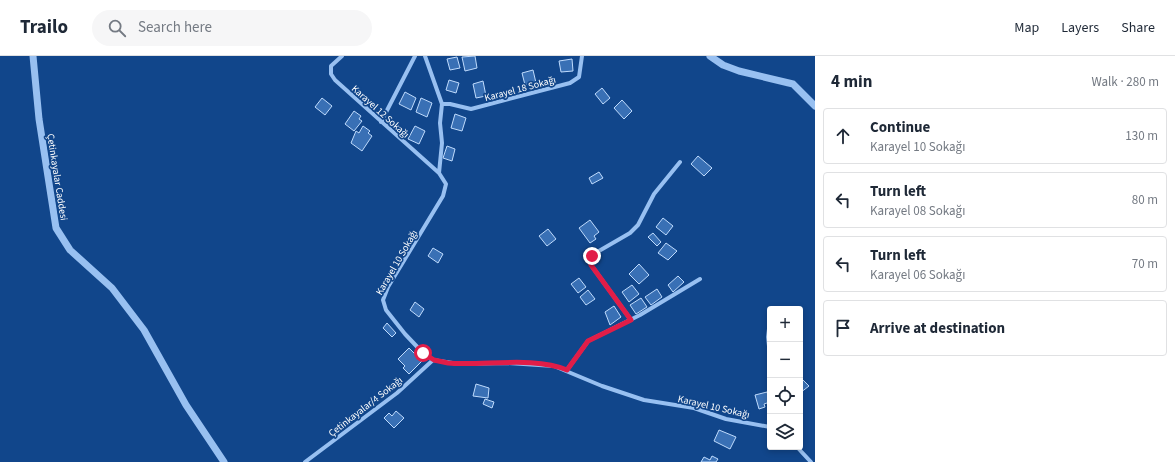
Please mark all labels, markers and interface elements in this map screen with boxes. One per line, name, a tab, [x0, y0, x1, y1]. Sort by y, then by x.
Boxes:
search box	[92, 10, 372, 46]
text: Trailo	[20, 14, 68, 41]
icon: search	[106, 17, 128, 39]
text: Search here	[138, 17, 212, 38]
text: Map	[1014, 18, 1039, 38]
text: Layers	[1061, 18, 1099, 38]
text: Share	[1121, 18, 1155, 38]
text: 4 min	[831, 70, 872, 94]
street label: Karayel 18 Sokağı	[483, 73, 558, 105]
text: Walk · 280 m	[1091, 73, 1159, 91]
street label: Karayel 12 Sokağı	[348, 82, 412, 141]
text: Continue	[870, 117, 930, 138]
icon: ahead	[832, 125, 854, 147]
text: 130 m	[1125, 127, 1158, 145]
street label: Çetinkayalar Caddesi	[43, 133, 71, 222]
text: Karayel 10 Sokağı	[870, 138, 965, 156]
text: Turn left	[870, 181, 926, 202]
icon: left	[832, 189, 854, 211]
text: 80 m	[1132, 191, 1158, 209]
text: Karayel 08 Sokağı	[870, 202, 965, 220]
street label: Karayel 10 Sokağı	[372, 227, 421, 298]
text: Turn left	[870, 245, 926, 266]
route end	[583, 247, 601, 265]
icon: left	[832, 253, 854, 275]
text: 70 m	[1132, 255, 1158, 273]
text: Karayel 06 Sokağı	[870, 266, 965, 284]
map controls	[767, 306, 803, 450]
button: +	[767, 306, 803, 342]
icon: arrive	[832, 317, 854, 339]
text: Arrive at destination	[870, 318, 1005, 339]
button: −	[767, 342, 803, 378]
route start	[414, 344, 432, 362]
street label: Çetinkayalar/4 Sokağı	[326, 373, 406, 440]
button: locate	[767, 378, 803, 414]
street label: Karayel 10 Sokağı	[676, 392, 751, 422]
button: layers	[767, 414, 803, 450]

